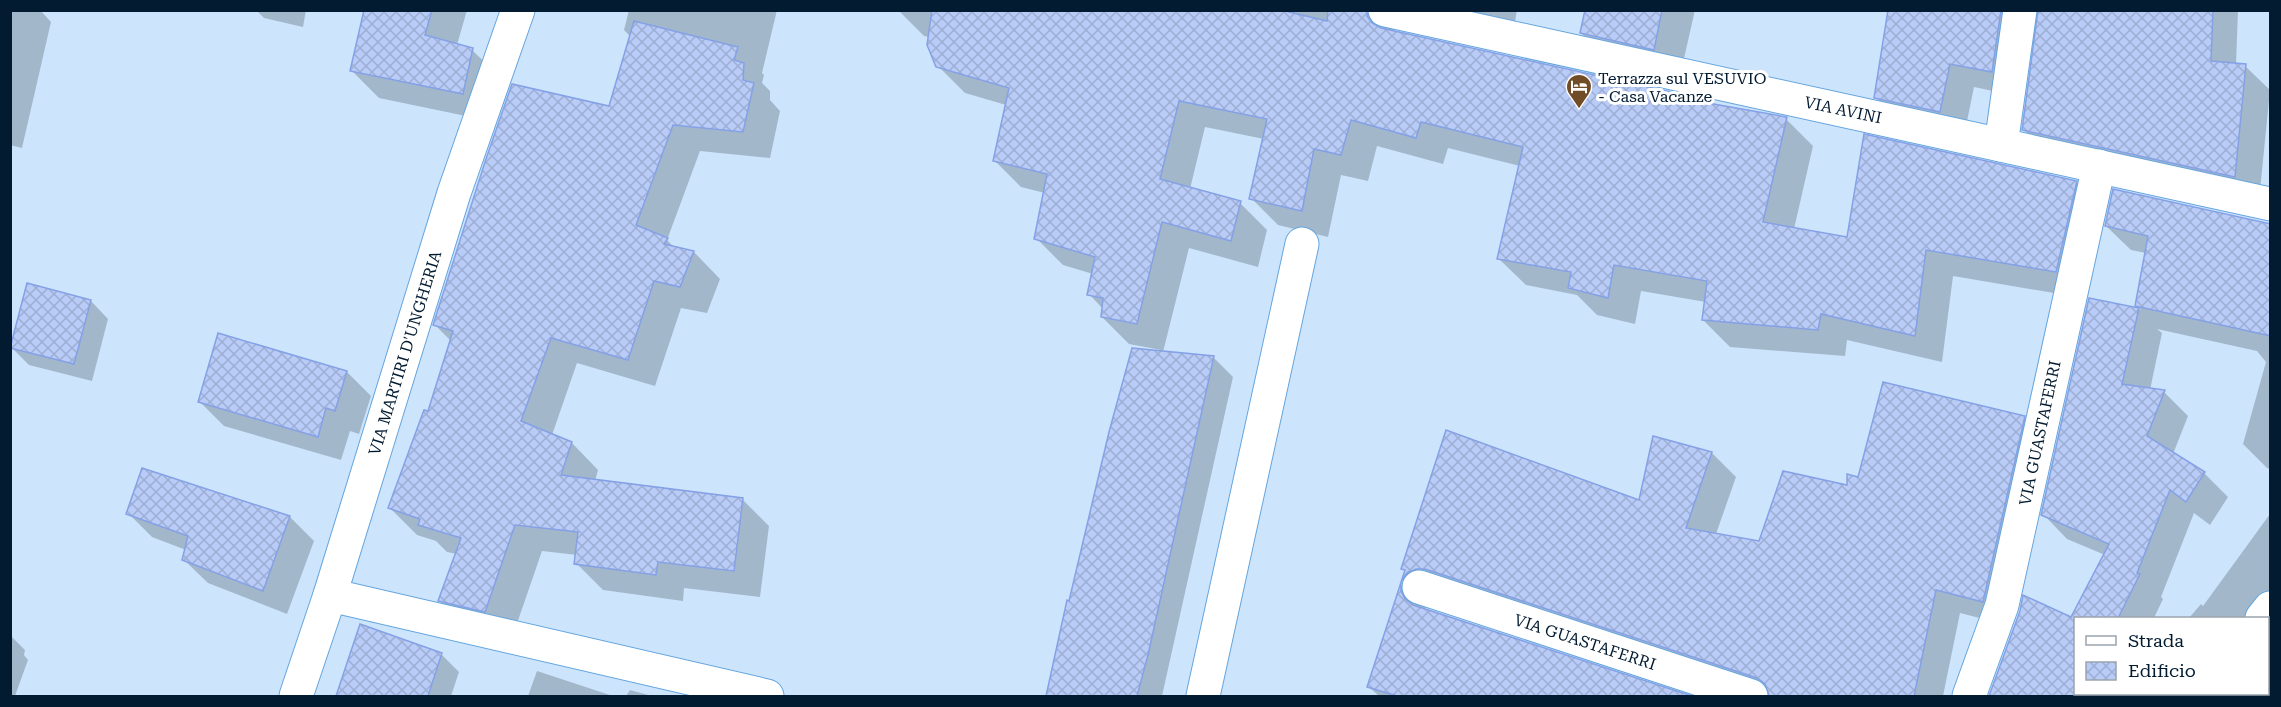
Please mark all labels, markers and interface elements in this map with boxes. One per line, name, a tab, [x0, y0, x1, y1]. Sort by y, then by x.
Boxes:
place label: Terrazza sul VESUVIO - Casa Vacanze	[1598, 69, 1767, 106]
hotel icon: Terrazza sul VESUVIO - Casa Vacanze	[1564, 72, 1594, 110]
street label: VIA AVINI	[1803, 93, 1883, 127]
street label: VIA MARTIRI D'UNGHERIA	[365, 248, 445, 458]
street label: VIA GUASTAFERRI	[2015, 359, 2065, 507]
street label: VIA GUASTAFERRI	[1512, 610, 1658, 674]
legend	[2074, 617, 2269, 695]
text: Strada	[2128, 630, 2184, 651]
text: Edificio	[2128, 660, 2196, 681]

